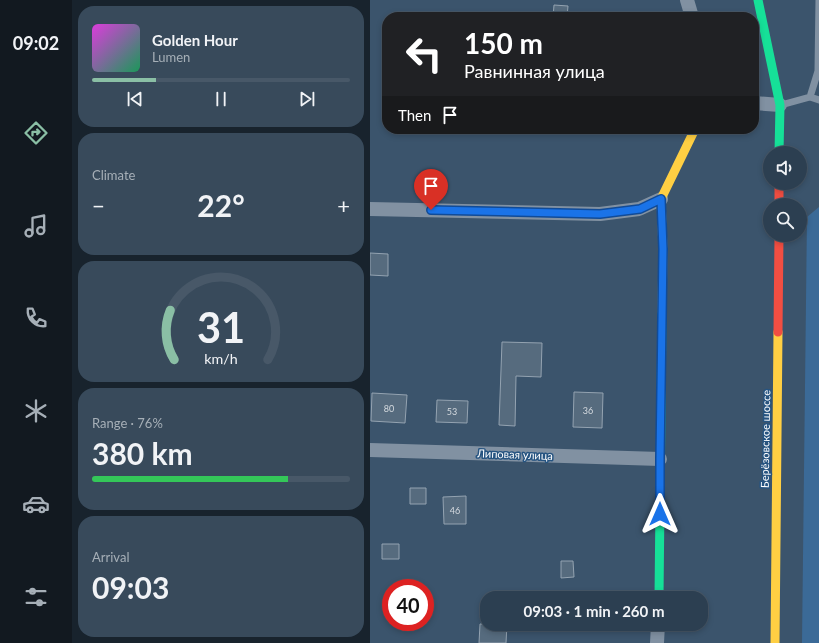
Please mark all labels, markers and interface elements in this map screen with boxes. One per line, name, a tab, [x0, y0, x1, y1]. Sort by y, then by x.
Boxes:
text: 150 m	[464, 26, 543, 60]
icon: left	[398, 28, 450, 80]
text: Golden Hour	[152, 31, 238, 49]
text: 09:02	[13, 32, 59, 54]
text: Lumen	[152, 49, 190, 65]
text: Равнинная улица	[464, 60, 605, 82]
icon: previous	[124, 88, 146, 110]
icon: pause	[210, 88, 232, 110]
icon: next	[296, 88, 318, 110]
icon: arrive	[439, 104, 461, 126]
text: Then	[398, 106, 431, 124]
icon: directions	[22, 119, 50, 147]
map controls	[763, 146, 807, 242]
button: sound	[763, 146, 807, 190]
text: Climate	[92, 167, 135, 183]
pin	[414, 169, 448, 210]
icon: arrive	[420, 175, 442, 197]
text: 22°	[197, 187, 245, 223]
text: −	[92, 192, 105, 219]
text: +	[337, 192, 350, 219]
button: search	[763, 198, 807, 242]
icon: music	[22, 212, 50, 240]
text: 31	[197, 301, 245, 351]
icon: phone	[22, 304, 50, 332]
text: km/h	[204, 349, 238, 366]
street label: Берёзовское шоссе	[758, 390, 772, 488]
icon: climate	[22, 397, 50, 425]
house number: 80	[384, 403, 394, 414]
house number: 36	[583, 405, 593, 416]
house number: 53	[447, 406, 457, 417]
text: Range · 76%	[92, 415, 163, 431]
text: 380 km	[92, 435, 193, 471]
street label: Липовая улица	[476, 446, 553, 462]
icon: car	[22, 490, 50, 518]
position arrow	[639, 493, 681, 535]
house number: 46	[450, 505, 460, 516]
text: Arrival	[92, 549, 129, 565]
text: 09:03	[92, 569, 169, 605]
speed limit sign: 40	[382, 579, 434, 631]
icon: filters	[22, 583, 50, 611]
text: 09:03 · 1 min · 260 m	[524, 602, 664, 620]

